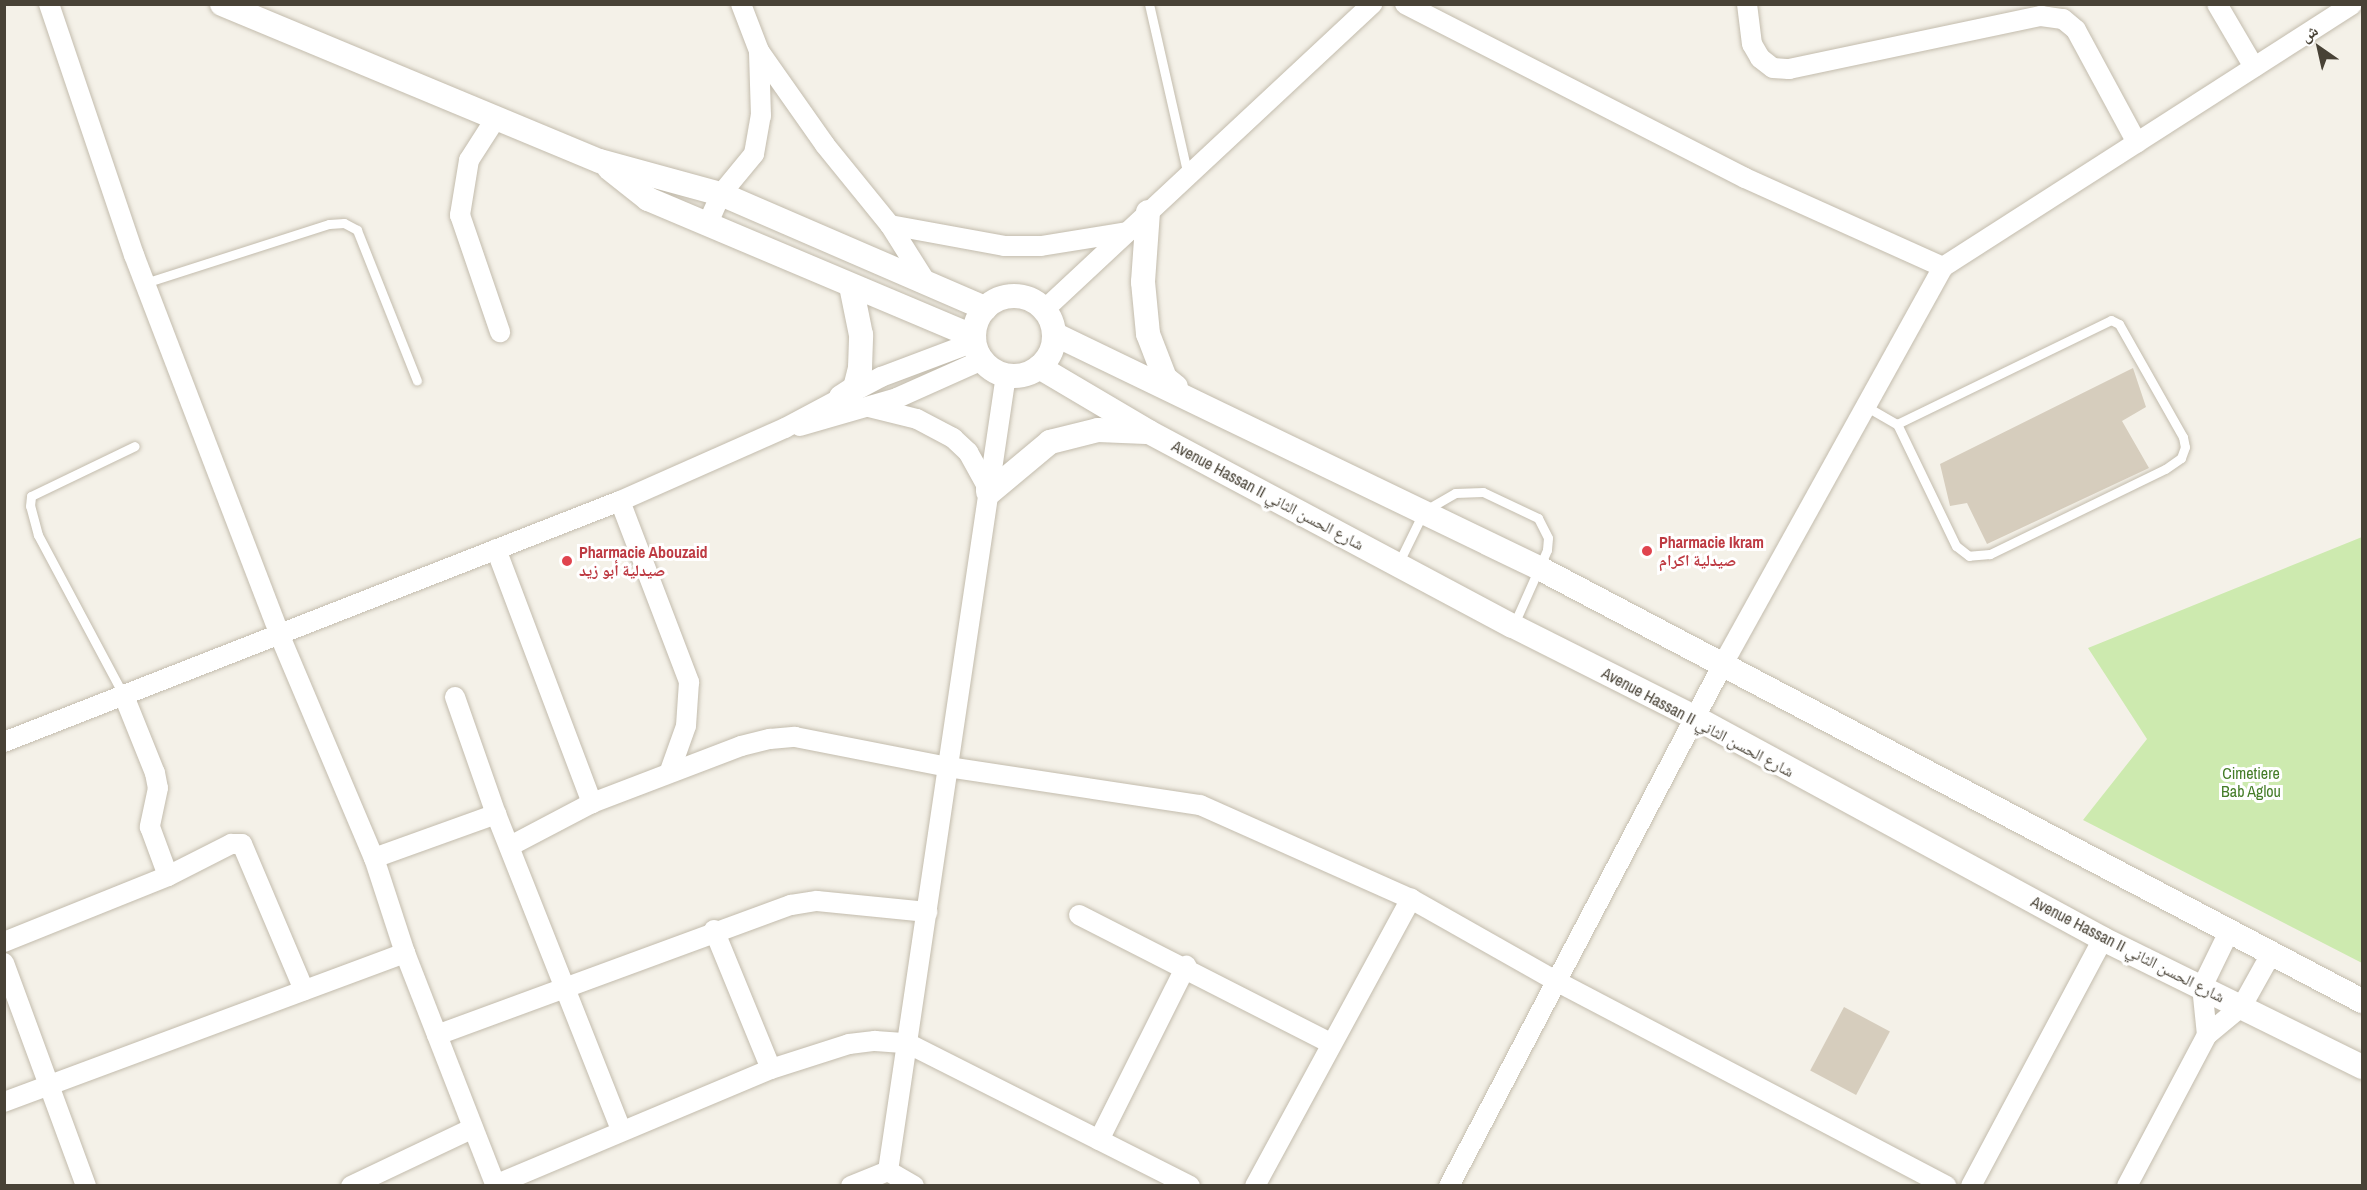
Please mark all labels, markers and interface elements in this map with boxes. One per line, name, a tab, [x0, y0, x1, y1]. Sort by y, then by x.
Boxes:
north arrow	[2289, 18, 2349, 78]
text: ش	[2296, 19, 2322, 47]
street label: Avenue Hassan II شارع الحسن الثاني	[1169, 436, 1367, 554]
place label: Pharmacie Ikram صيدلية اكرام	[1659, 532, 1764, 570]
place label: Pharmacie Abouzaid صيدلية أبو زيد	[579, 542, 708, 580]
marker: Pharmacie Ikram صيدلية اكرام	[1640, 544, 1654, 558]
marker: Pharmacie Abouzaid صيدلية أبو زيد	[560, 554, 574, 568]
street label: Avenue Hassan II شارع الحسن الثاني	[1599, 663, 1797, 781]
park label: Cimetiere Bab Aglou	[2221, 763, 2281, 801]
street label: Avenue Hassan II شارع الحسن الثاني	[2028, 892, 2228, 1006]

